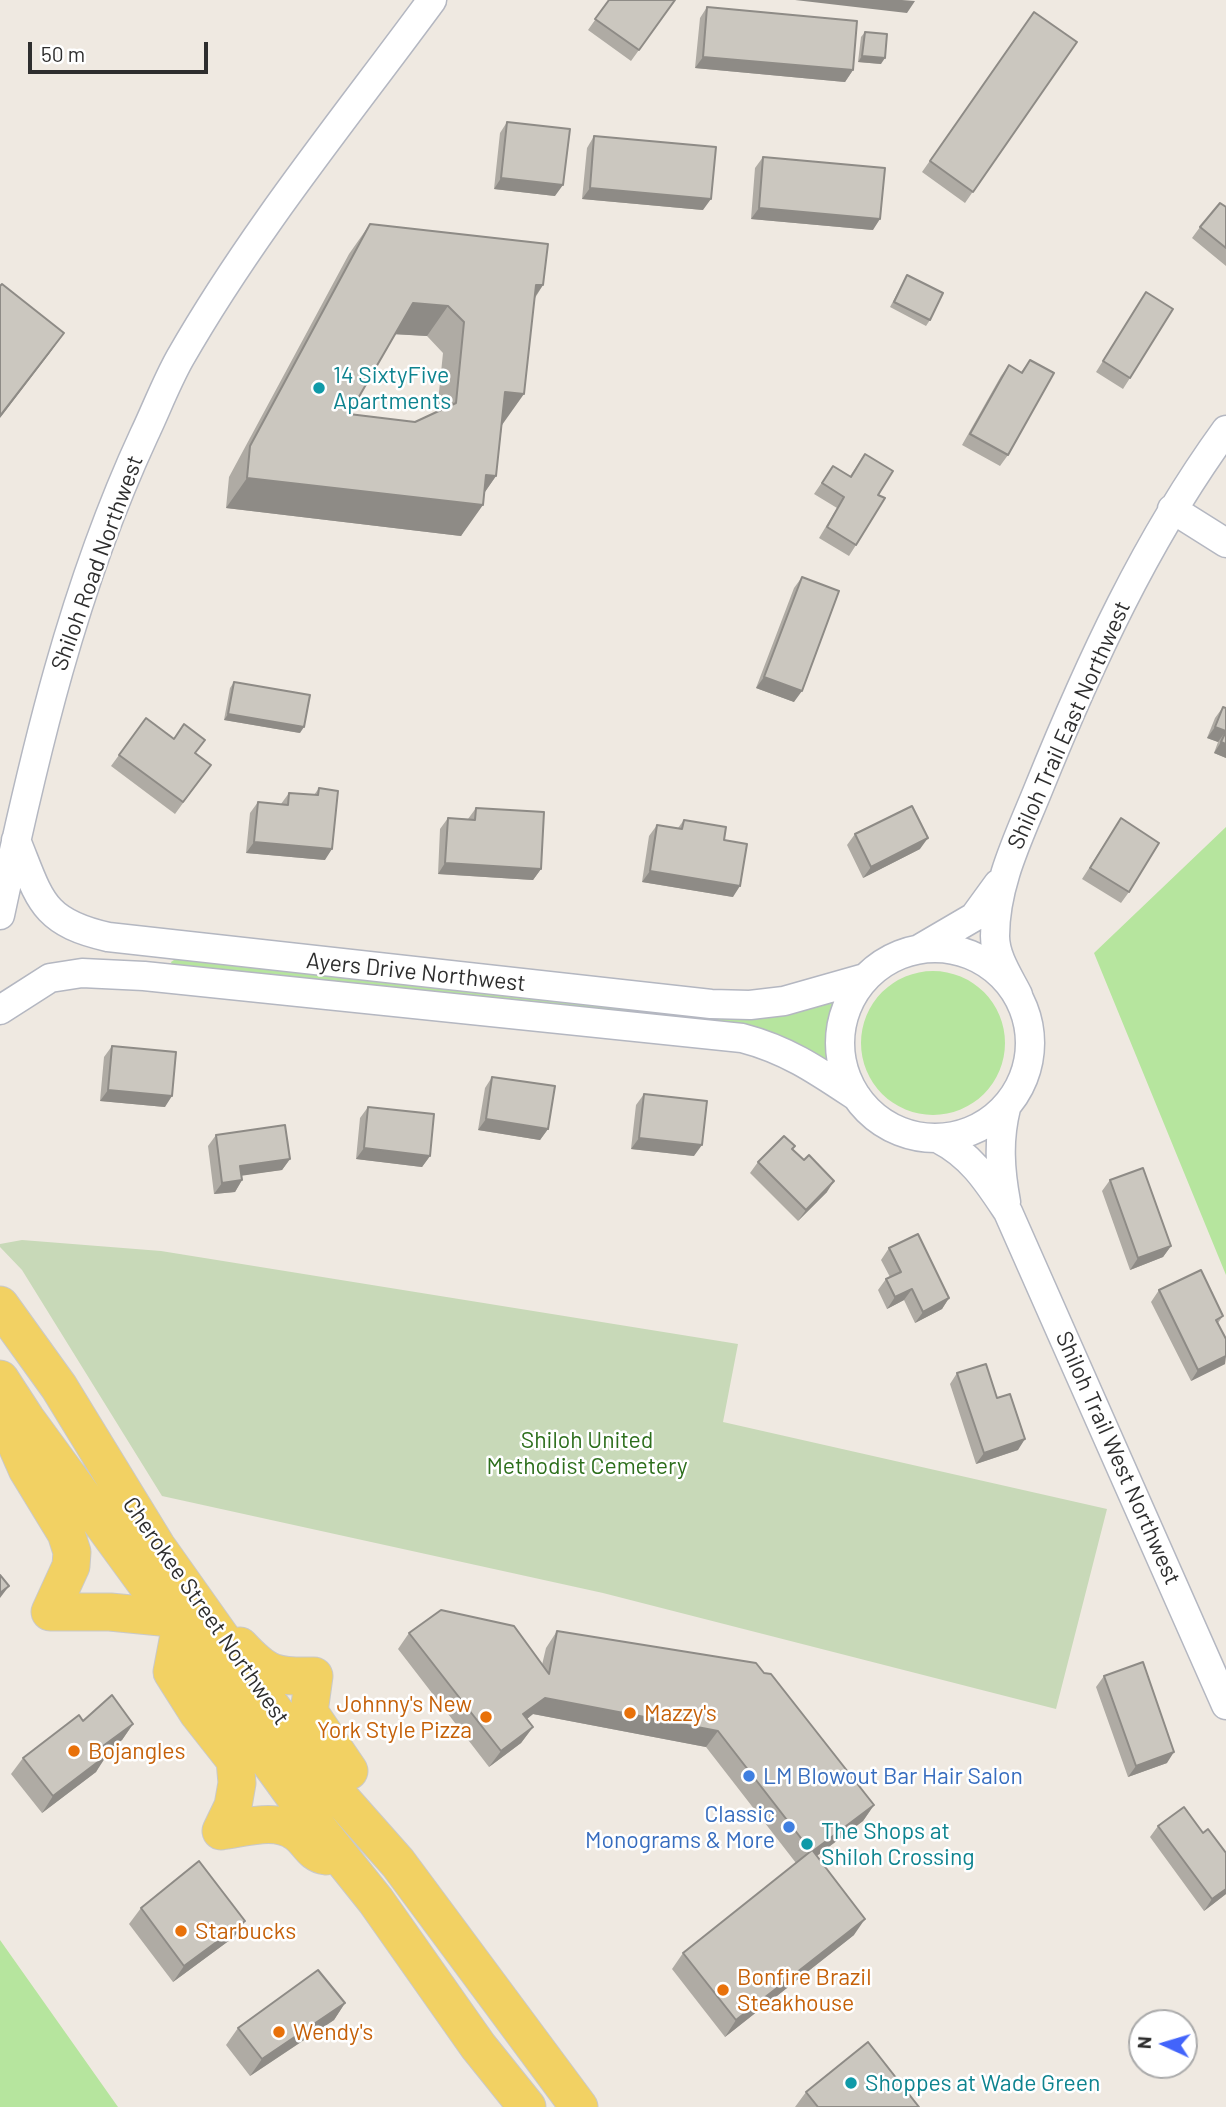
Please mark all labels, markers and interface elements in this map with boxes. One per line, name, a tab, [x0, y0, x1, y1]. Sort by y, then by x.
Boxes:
scale bar	[32, 28, 212, 72]
text: 50 m	[41, 41, 85, 66]
place label: 14 SixtyFive Apartments	[333, 361, 451, 415]
marker: 14 SixtyFive Apartments	[311, 380, 327, 396]
street label: Shiloh Road Northwest	[45, 452, 149, 674]
street label: Shiloh Trail East Northwest	[1002, 597, 1136, 853]
street label: Ayers Drive Northwest	[305, 947, 527, 997]
street label: Shiloh Trail West Northwest	[1050, 1327, 1186, 1589]
park label: Shiloh United Methodist Cemetery	[486, 1426, 688, 1480]
street label: Cherokee Street Northwest	[117, 1492, 295, 1730]
place label: Johnny's New York Style Pizza	[317, 1690, 472, 1744]
place label: Mazzy's	[644, 1699, 717, 1727]
marker: Mazzy's	[622, 1705, 638, 1721]
marker: Johnny's New York Style Pizza	[478, 1709, 494, 1725]
place label: Bojangles	[88, 1737, 185, 1765]
marker: Bojangles	[66, 1743, 82, 1759]
place label: LM Blowout Bar Hair Salon	[763, 1762, 1023, 1790]
marker: LM Blowout Bar Hair Salon	[741, 1768, 757, 1784]
place label: Classic Monograms & More	[585, 1800, 775, 1854]
place label: The Shops at Shiloh Crossing	[821, 1817, 975, 1871]
marker: Classic Monograms & More	[781, 1819, 797, 1835]
marker: The Shops at Shiloh Crossing	[799, 1836, 815, 1852]
place label: Starbucks	[195, 1917, 296, 1945]
marker: Starbucks	[173, 1923, 189, 1939]
place label: Bonfire Brazil Steakhouse	[737, 1963, 871, 2017]
marker: Bonfire Brazil Steakhouse	[715, 1982, 731, 1998]
north arrow	[1128, 2009, 1198, 2079]
place label: Wendy's	[293, 2018, 373, 2046]
marker: Wendy's	[271, 2024, 287, 2040]
text: N	[1132, 2036, 1155, 2050]
place label: Shoppes at Wade Green	[865, 2069, 1100, 2097]
marker: Shoppes at Wade Green	[843, 2075, 859, 2091]

